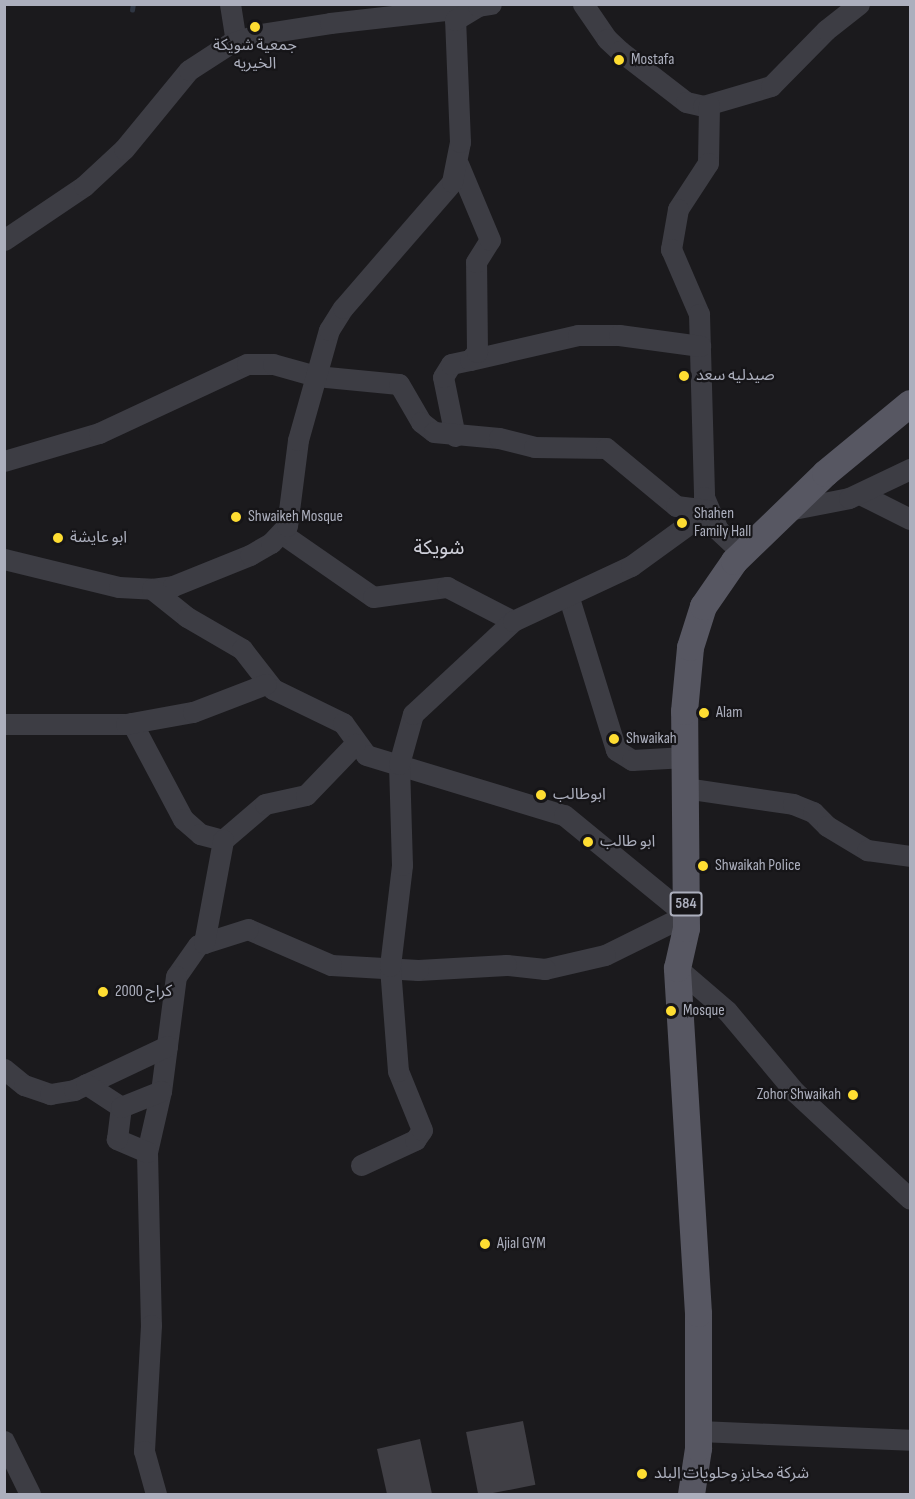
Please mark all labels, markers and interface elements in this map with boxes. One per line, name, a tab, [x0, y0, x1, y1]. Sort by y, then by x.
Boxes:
marker: جمعية شويكة الخيريه	[248, 20, 262, 34]
place label: جمعية شويكة الخيريه	[213, 36, 297, 74]
place label: Mostafa	[631, 50, 674, 70]
marker: Mostafa	[612, 53, 626, 67]
place label: صيدليه سعد	[696, 366, 775, 386]
marker: صيدليه سعد	[677, 369, 691, 383]
place label: Shahen Family Hall	[694, 504, 751, 542]
place label: Shwaikeh Mosque	[248, 507, 343, 527]
marker: Shwaikeh Mosque	[229, 510, 243, 524]
marker: Shahen Family Hall	[675, 516, 689, 530]
place label: ابو عايشة	[70, 528, 127, 548]
marker: ابو عايشة	[51, 531, 65, 545]
district label: شويكة	[414, 536, 464, 560]
place label: Alam	[716, 703, 742, 723]
marker: Alam	[697, 706, 711, 720]
place label: Shwaikah	[626, 729, 677, 749]
marker: Shwaikah	[607, 732, 621, 746]
place label: ابوطالب	[553, 785, 606, 805]
marker: ابوطالب	[534, 788, 548, 802]
place label: ابو طالب	[600, 832, 655, 852]
marker: ابو طالب	[581, 835, 595, 849]
place label: Shwaikah Police	[715, 856, 801, 876]
marker: Shwaikah Police	[696, 859, 710, 873]
road number: 584	[670, 892, 702, 916]
place label: كراج 2000	[115, 982, 172, 1002]
marker: كراج 2000	[96, 985, 110, 999]
place label: Mosque	[683, 1001, 725, 1021]
marker: Mosque	[664, 1004, 678, 1018]
place label: Zohor Shwaikah	[757, 1085, 841, 1105]
marker: Zohor Shwaikah	[846, 1088, 860, 1102]
place label: Ajial GYM	[497, 1234, 546, 1254]
marker: Ajial GYM	[478, 1237, 492, 1251]
place label: شركة مخابز وحلويات البلد	[654, 1464, 809, 1484]
marker: شركة مخابز وحلويات البلد	[635, 1467, 649, 1481]

